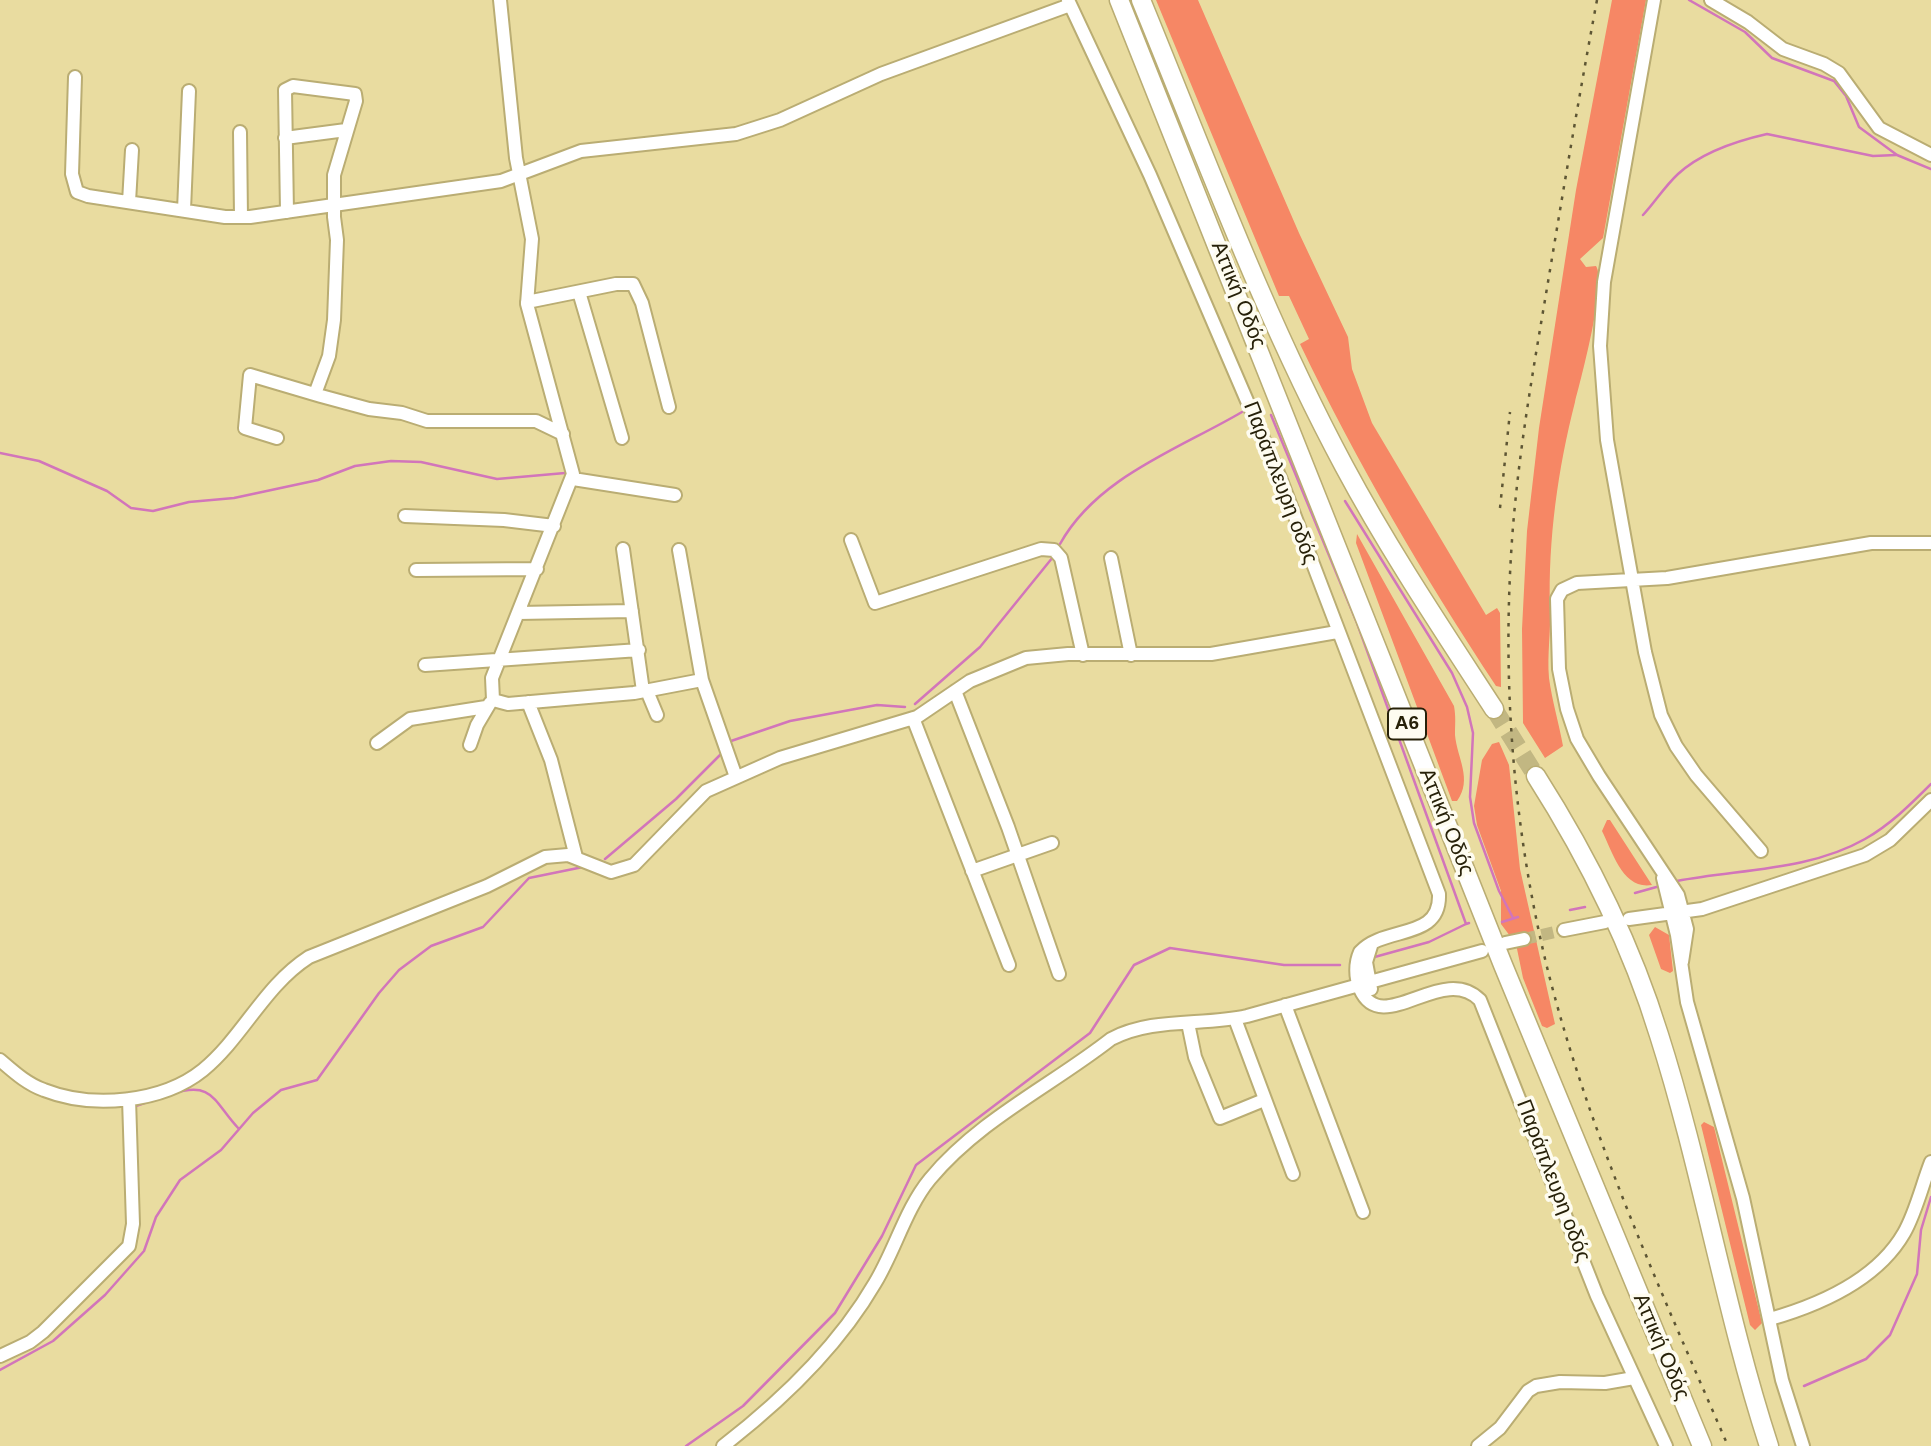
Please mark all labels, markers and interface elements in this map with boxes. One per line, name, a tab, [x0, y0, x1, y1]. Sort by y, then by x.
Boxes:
street label: Αττική Οδός	[1205, 238, 1271, 352]
street label: Παράπλευρη οδός	[1237, 398, 1323, 568]
road number: Α6	[1388, 708, 1426, 740]
street label: Αττική Οδός	[1413, 765, 1479, 879]
street label: Παράπλευρη οδός	[1510, 1096, 1596, 1266]
street label: Αττική Οδός	[1627, 1290, 1695, 1404]

